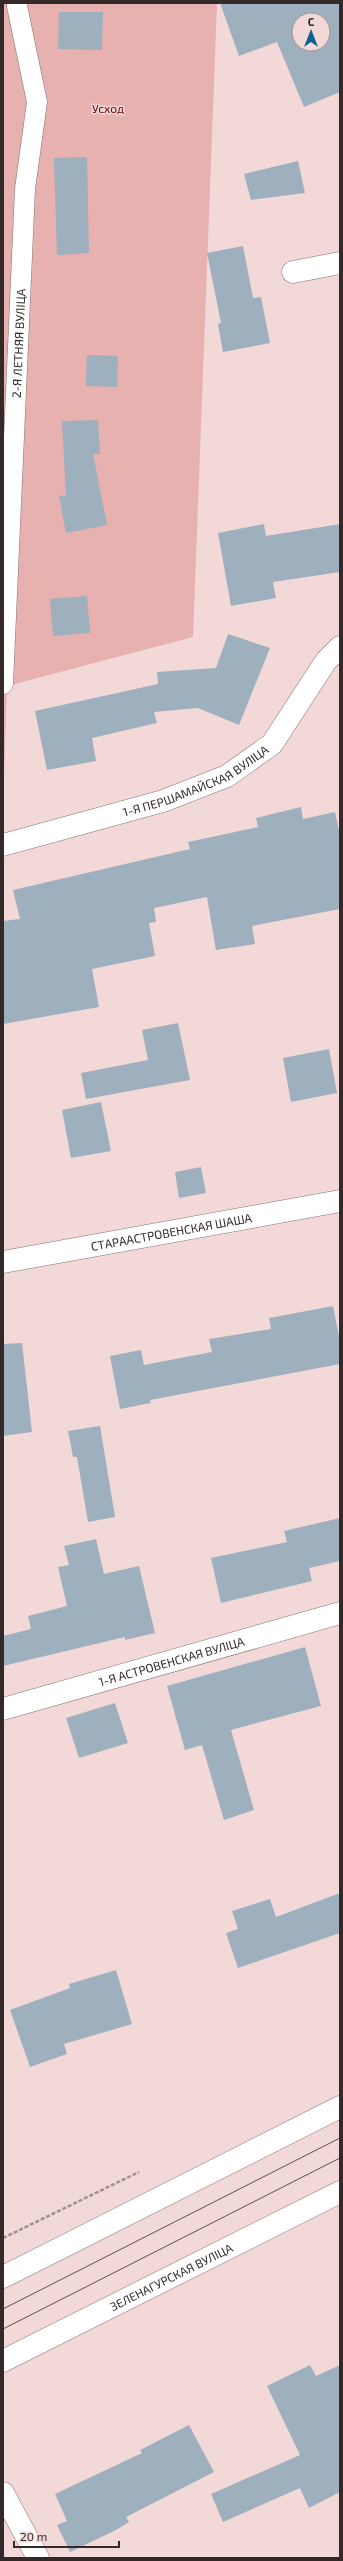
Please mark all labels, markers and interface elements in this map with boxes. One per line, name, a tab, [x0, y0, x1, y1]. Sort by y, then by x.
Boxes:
north arrow	[291, 12, 331, 52]
text: С	[308, 15, 315, 28]
park label: Усход	[92, 101, 124, 115]
street label: 2-Я ЛЕТНЯЯ ВУЛІЦА	[9, 288, 28, 398]
street label: 1-Я ПЕРШАМАЙСКАЯ ВУЛІЦА	[121, 742, 271, 819]
street label: СТАРААСТРОВЕНСКАЯ ШАША	[90, 1210, 253, 1253]
street label: 1-Я АСТРОВЕНСКАЯ ВУЛІЦА	[97, 1634, 246, 1688]
street label: ЗЕЛЕНАГУРСКАЯ ВУЛІЦА	[107, 2240, 235, 2313]
scale bar	[14, 2523, 119, 2549]
text: 20 m	[20, 2529, 47, 2543]

